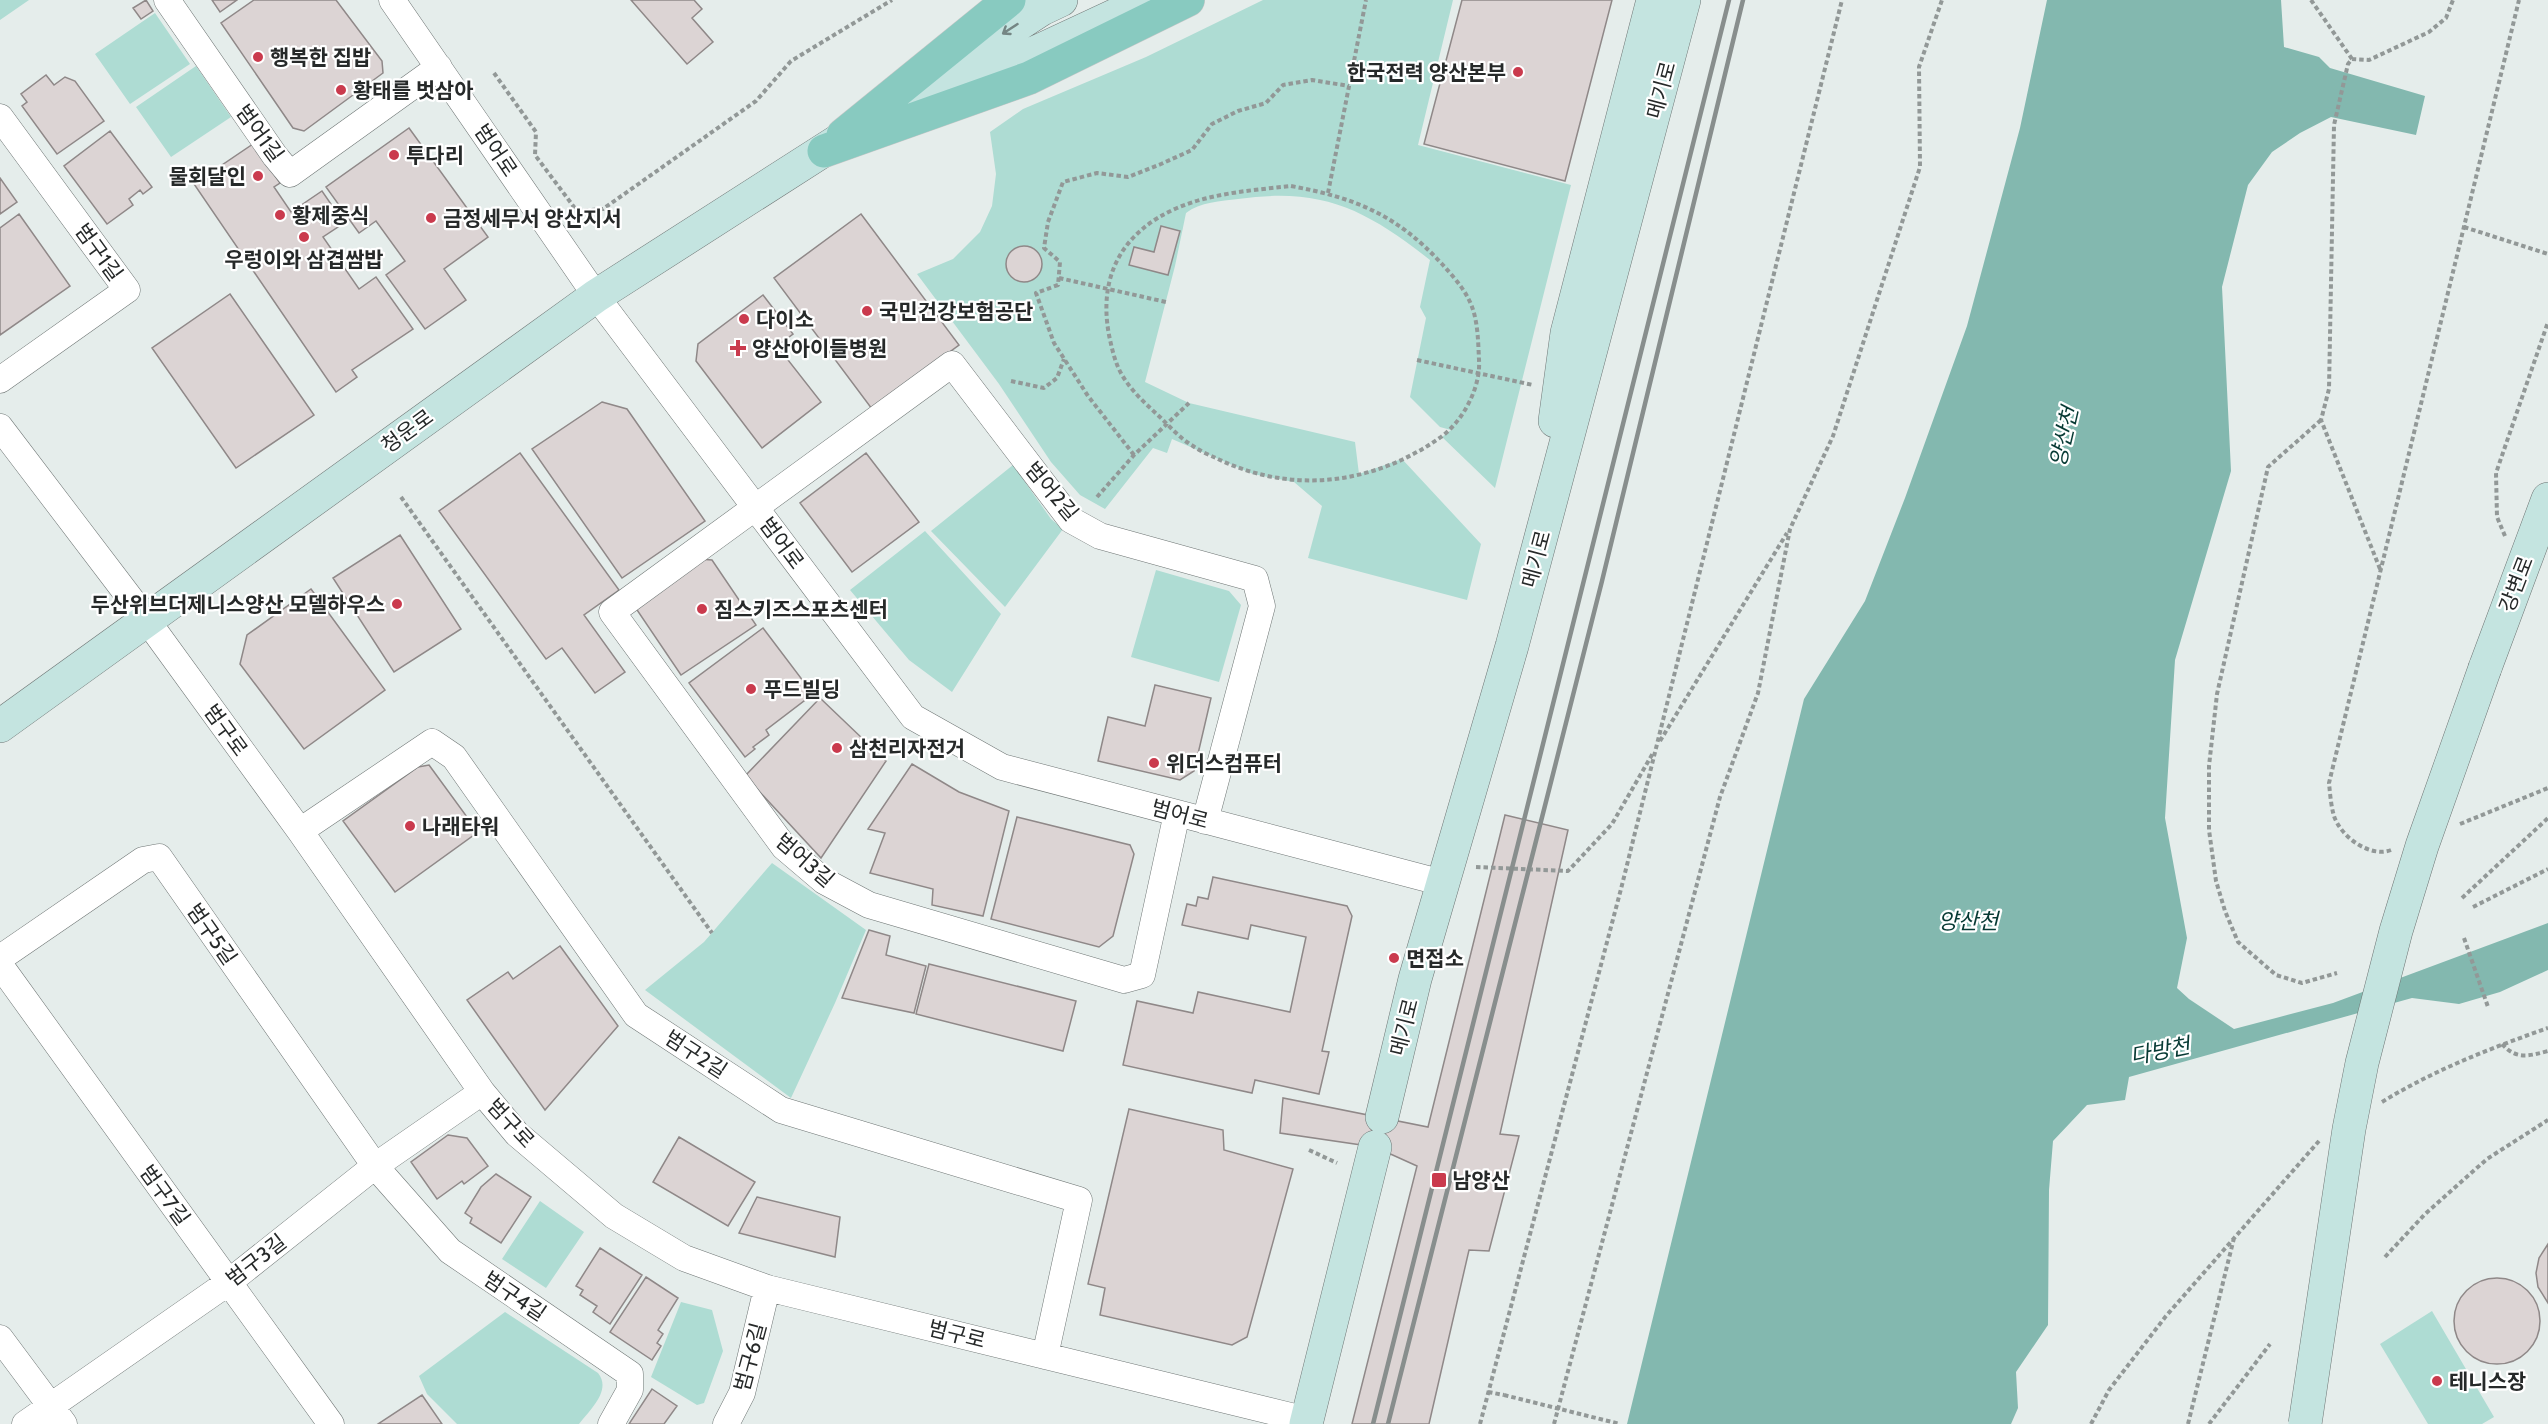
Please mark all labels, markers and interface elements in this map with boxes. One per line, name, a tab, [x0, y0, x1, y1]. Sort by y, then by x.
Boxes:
one-way arrow	[1002, 23, 1019, 36]
place label: 행복한 집밥	[270, 45, 371, 70]
marker: 행복한 집밥	[251, 50, 265, 64]
street label: 메기로	[1641, 59, 1681, 121]
place label: 한국전력 양산본부	[1347, 60, 1506, 85]
marker: 한국전력 양산본부	[1511, 65, 1525, 79]
place label: 황태를 벗삼아	[353, 78, 474, 103]
marker: 황태를 벗삼아	[334, 83, 348, 97]
street label: 범어1길	[231, 99, 289, 167]
street label: 범어로	[469, 119, 523, 181]
place label: 투다리	[406, 143, 464, 168]
marker: 투다리	[387, 148, 401, 162]
place label: 물회달인	[169, 164, 246, 189]
marker: 물회달인	[251, 169, 265, 183]
place label: 황제중식	[292, 203, 369, 228]
place label: 금정세무서 양산지서	[443, 206, 622, 231]
marker: 황제중식	[273, 208, 287, 222]
marker: 금정세무서 양산지서	[424, 211, 438, 225]
street label: 범구1길	[70, 218, 128, 286]
marker: 우렁이와 삼겹쌈밥	[297, 230, 311, 244]
place label: 우렁이와 삼겹쌈밥	[224, 247, 384, 272]
place label: 국민건강보험공단	[879, 299, 1034, 324]
marker: 국민건강보험공단	[860, 304, 874, 318]
place label: 다이소	[756, 307, 814, 332]
marker: 다이소	[737, 312, 751, 326]
place label: 양산아이들병원	[752, 336, 887, 361]
marker: 양산아이들병원	[729, 339, 747, 357]
water label: 양산천	[2044, 402, 2085, 470]
street label: 청운로	[376, 404, 438, 458]
street label: 범어2길	[1020, 457, 1084, 525]
street label: 범어로	[755, 512, 809, 574]
street label: 메기로	[1516, 528, 1556, 590]
street label: 강변로	[2494, 552, 2538, 616]
place label: 두산위브더제니스양산 모델하우스	[90, 592, 385, 617]
marker: 두산위브더제니스양산 모델하우스	[390, 597, 404, 611]
place label: 짐스키즈스포츠센터	[714, 597, 888, 622]
marker: 짐스키즈스포츠센터	[695, 602, 709, 616]
place label: 푸드빌딩	[763, 677, 840, 702]
marker: 푸드빌딩	[744, 682, 758, 696]
street label: 범구로	[199, 699, 253, 761]
place label: 삼천리자전거	[849, 736, 965, 761]
marker: 삼천리자전거	[830, 741, 844, 755]
place label: 위더스컴퓨터	[1166, 751, 1282, 776]
marker: 위더스컴퓨터	[1147, 756, 1161, 770]
street label: 범어로	[1149, 794, 1211, 834]
place label: 나래타워	[422, 814, 499, 839]
marker: 나래타워	[403, 819, 417, 833]
street label: 범어3길	[771, 828, 839, 892]
street label: 범구5길	[182, 898, 242, 970]
water label: 양산천	[1938, 908, 2001, 935]
place label: 면접소	[1406, 946, 1464, 971]
marker: 면접소	[1387, 951, 1401, 965]
street label: 메기로	[1385, 996, 1423, 1058]
street label: 범구2길	[660, 1025, 732, 1083]
water label: 다방천	[2128, 1031, 2195, 1070]
street label: 범구로	[482, 1093, 540, 1153]
street label: 범구7길	[135, 1160, 195, 1230]
place label: 남양산	[1452, 1168, 1510, 1193]
marker: 남양산	[1430, 1171, 1448, 1189]
street label: 범구3길	[221, 1229, 291, 1291]
street label: 범구4길	[479, 1266, 551, 1326]
street label: 범구로	[926, 1315, 988, 1353]
street label: 범구6길	[729, 1320, 771, 1394]
place label: 테니스장	[2449, 1369, 2526, 1394]
marker: 테니스장	[2430, 1374, 2444, 1388]

